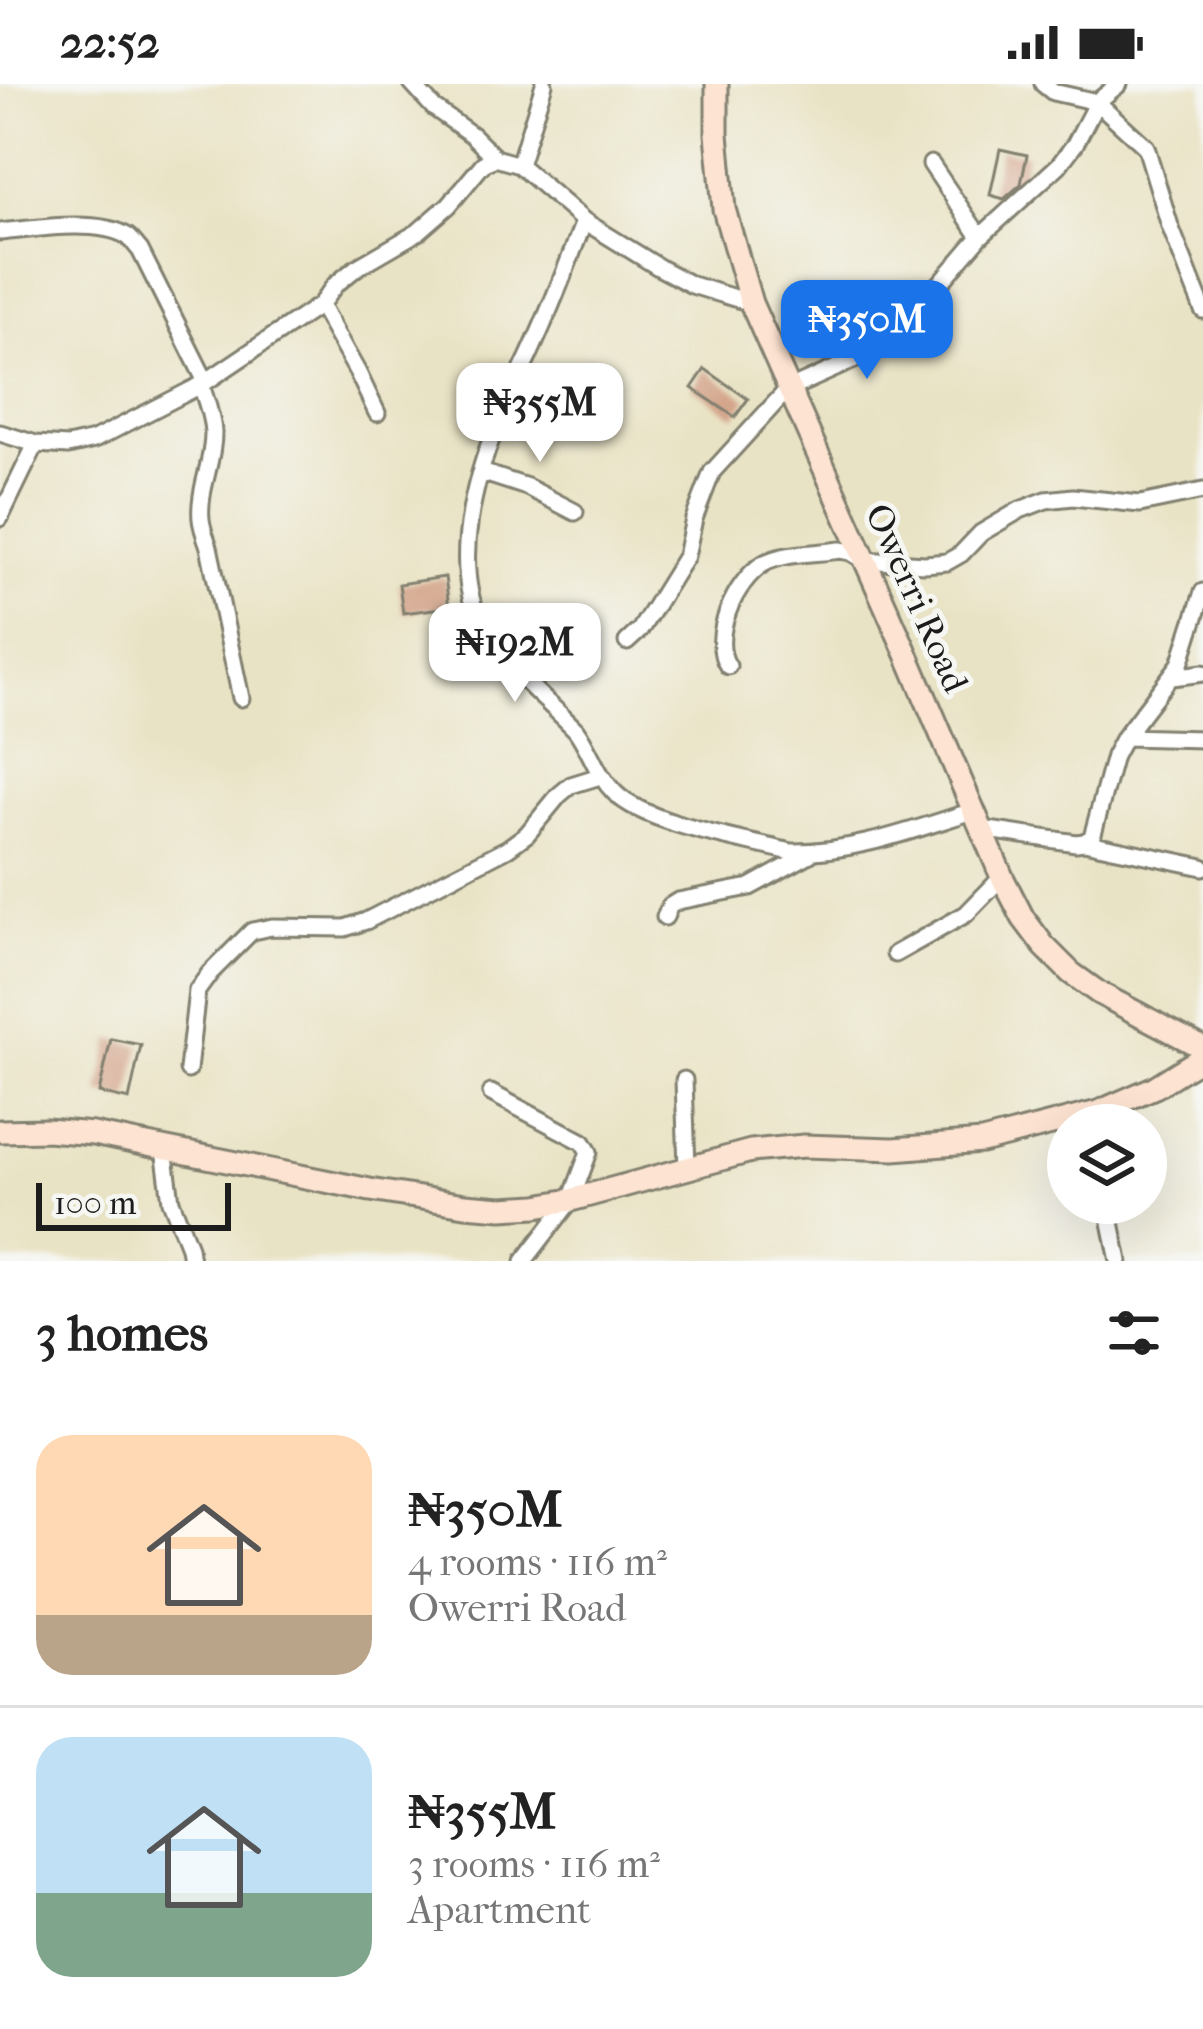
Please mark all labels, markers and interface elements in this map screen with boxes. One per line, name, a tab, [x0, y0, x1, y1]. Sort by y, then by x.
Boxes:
text: 22:52	[60, 16, 160, 69]
pin: ₦350M	[783, 280, 951, 382]
text: ₦350M	[808, 296, 926, 342]
pin: ₦355M	[456, 363, 624, 465]
text: ₦355M	[483, 379, 597, 425]
street label: Owerri Road	[857, 497, 977, 699]
pin: ₦192M	[431, 603, 599, 705]
text: ₦192M	[456, 619, 574, 665]
map controls	[1047, 1104, 1167, 1224]
button: layers	[1047, 1104, 1167, 1224]
scale bar	[36, 1177, 231, 1230]
text: 100 m	[54, 1184, 137, 1223]
icon: filters	[1101, 1300, 1167, 1366]
text: 3 homes	[36, 1303, 208, 1363]
text: ₦350M	[408, 1479, 562, 1539]
icon: home	[132, 1483, 276, 1627]
text: 4 rooms · 116 m²	[408, 1539, 667, 1585]
text: Owerri Road	[408, 1585, 626, 1631]
text: ₦355M	[408, 1781, 556, 1841]
icon: home	[132, 1785, 276, 1929]
text: 3 rooms · 116 m²	[408, 1841, 660, 1887]
text: Apartment	[408, 1887, 591, 1933]

